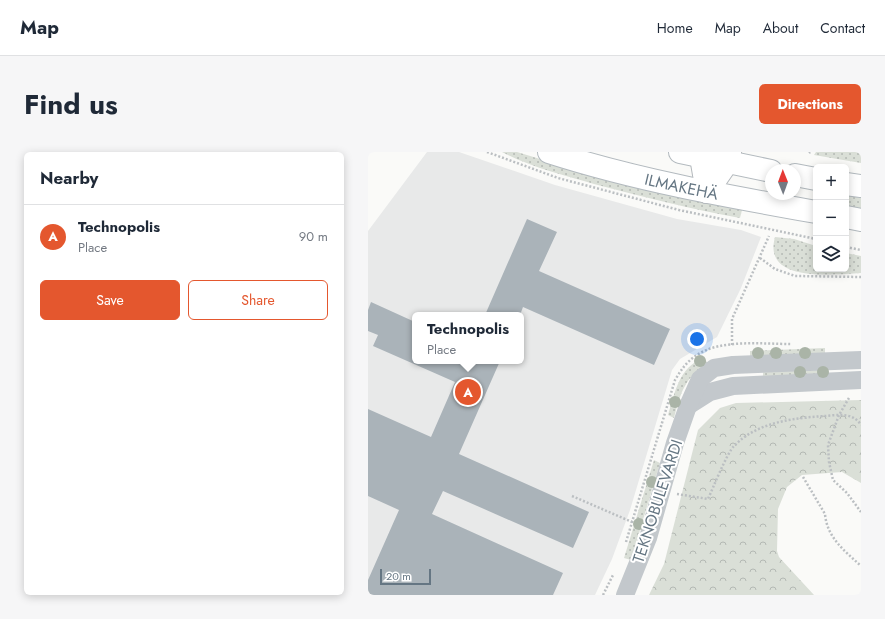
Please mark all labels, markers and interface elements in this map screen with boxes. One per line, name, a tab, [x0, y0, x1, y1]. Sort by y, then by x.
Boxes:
text: Map	[20, 14, 59, 41]
text: Home	[657, 18, 693, 38]
text: Map	[715, 18, 741, 38]
text: About	[763, 18, 798, 38]
text: Contact	[820, 18, 865, 38]
text: Find us	[24, 84, 118, 125]
button: Directions	[759, 84, 861, 124]
north arrow	[765, 164, 801, 200]
map controls	[813, 164, 849, 272]
button: +	[813, 164, 849, 200]
text: Nearby	[40, 166, 98, 190]
street label: ILMAKEHÄ	[642, 168, 721, 206]
button: −	[813, 200, 849, 236]
text: Technopolis	[78, 216, 160, 238]
text: A	[48, 227, 58, 246]
text: 90 m	[299, 227, 328, 246]
button: layers	[813, 236, 849, 272]
text: Place	[78, 238, 107, 257]
button: Save	[40, 280, 180, 320]
button: Share	[188, 280, 328, 320]
popup	[412, 312, 524, 364]
text: Technopolis	[427, 318, 509, 340]
your location	[687, 329, 707, 349]
text: Place	[427, 340, 456, 359]
pin: A	[455, 377, 481, 407]
street label: TEKNOBULEVARDI	[627, 436, 688, 566]
scale bar	[380, 567, 431, 586]
text: 20 m	[386, 568, 411, 584]

